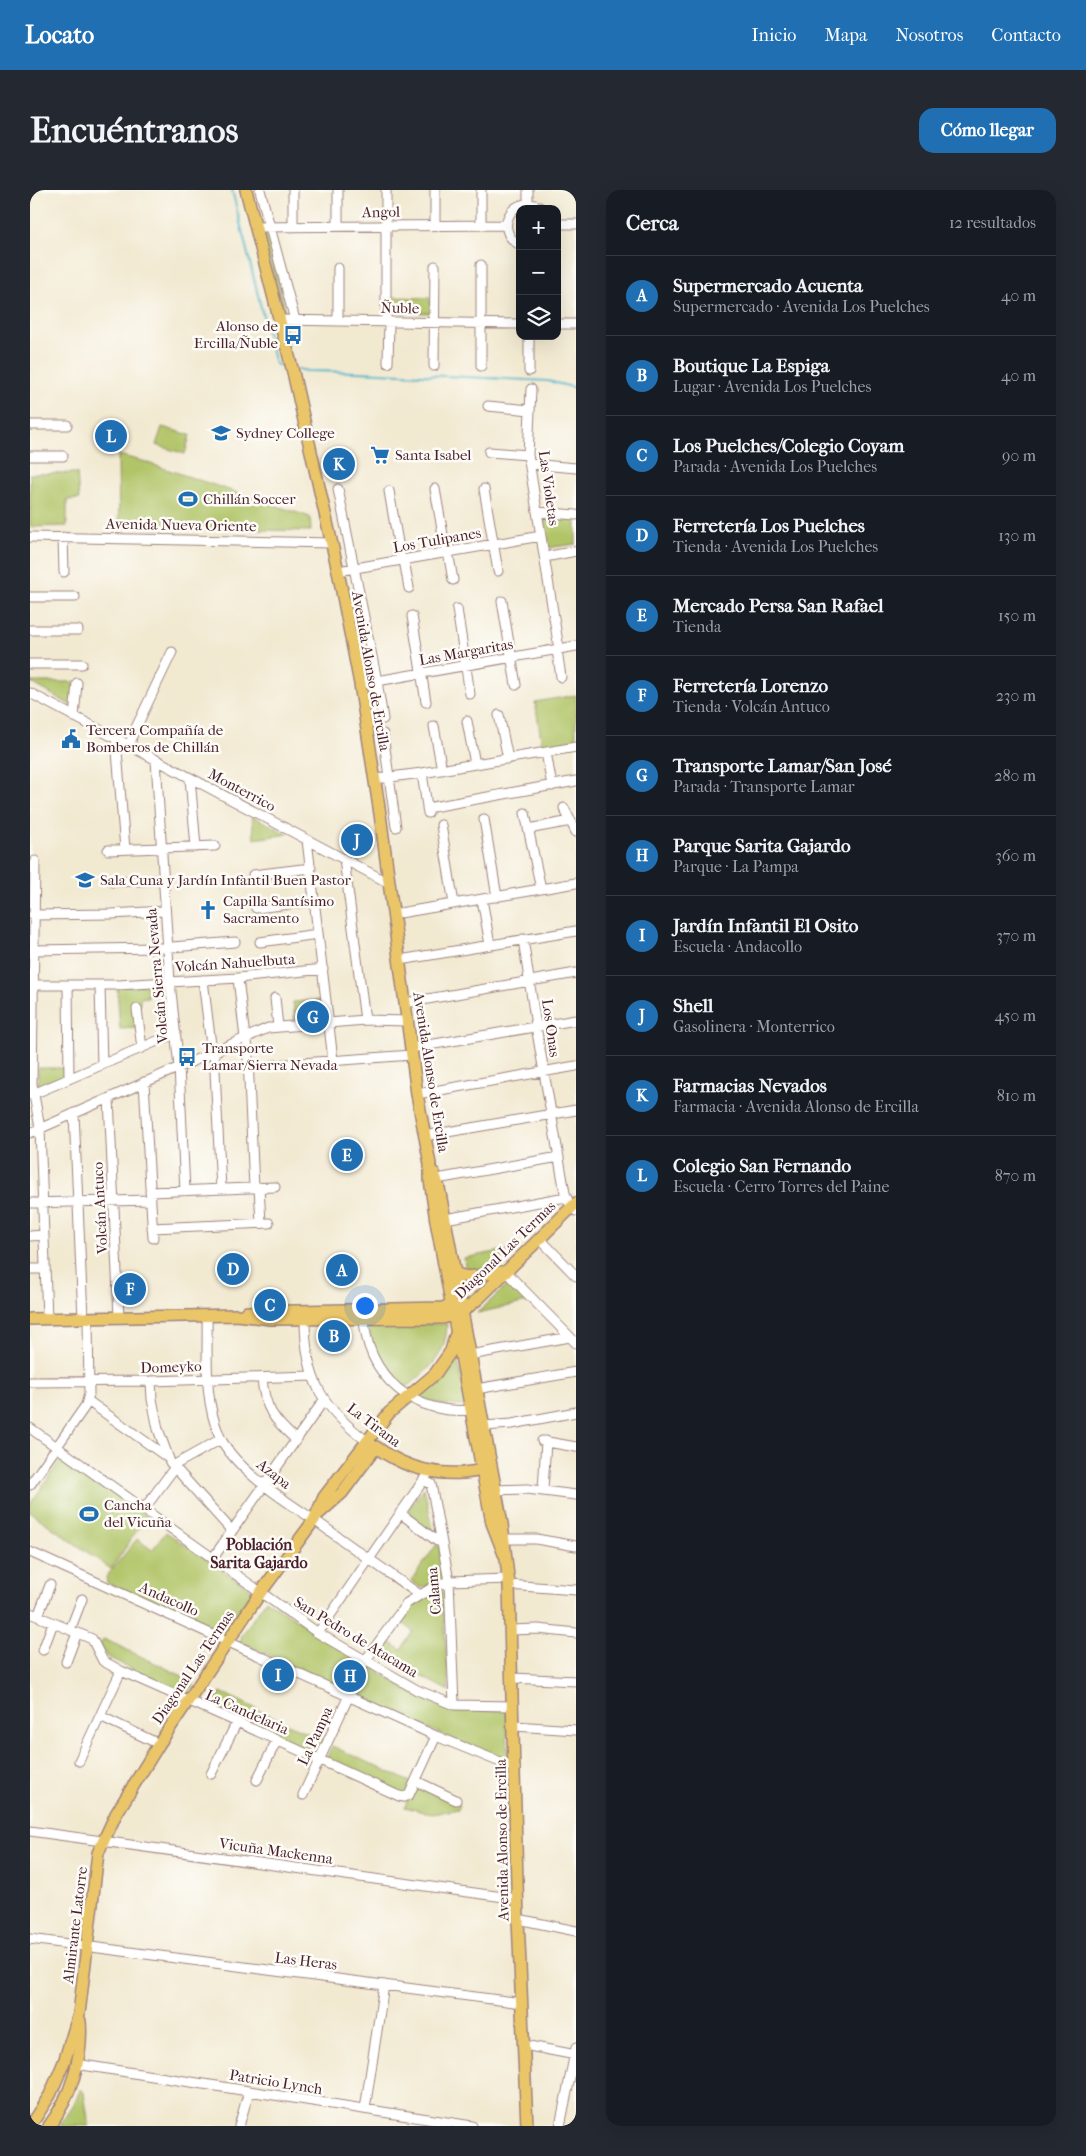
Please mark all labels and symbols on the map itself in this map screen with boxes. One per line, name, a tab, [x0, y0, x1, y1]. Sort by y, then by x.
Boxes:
street label: Angol	[361, 203, 400, 221]
street label: Ñuble	[380, 299, 420, 317]
place label: Alonso de Ercilla/Ñuble	[194, 317, 279, 352]
bus stop icon: Alonso de Ercilla/Ñuble	[282, 324, 304, 346]
pin: L	[95, 417, 127, 455]
school or university icon: Sydney College	[210, 422, 232, 444]
place label: Sydney College	[236, 424, 335, 442]
supermarket icon: Santa Isabel	[369, 444, 391, 466]
pin: K	[323, 445, 355, 483]
place label: Santa Isabel	[395, 446, 471, 464]
street label: Las Violetas	[535, 449, 563, 527]
sports icon: Chillán Soccer	[177, 488, 199, 510]
place label: Chillán Soccer	[203, 490, 296, 508]
street label: Avenida Nueva Oriente	[104, 515, 257, 535]
street label: Los Tulipanes	[392, 523, 483, 557]
street label: Avenida Alonso de Ercilla	[348, 589, 394, 754]
street label: Las Margaritas	[418, 635, 515, 669]
place label: Tercera Compañía de Bomberos de Chillán	[86, 721, 224, 756]
public building icon: Tercera Compañía de Bomberos de Chillán	[60, 728, 82, 750]
street label: Monterrico	[205, 765, 279, 815]
pin: J	[341, 821, 373, 859]
school or university icon: Sala Cuna y Jardín Infantil Buen Pastor	[74, 869, 96, 891]
place label: Sala Cuna y Jardín Infantil Buen Pastor	[100, 871, 352, 889]
place label: Capilla Santísimo Sacramento	[223, 892, 334, 927]
church icon: Capilla Santísimo Sacramento	[197, 899, 219, 921]
street label: Volcán Sierra Nevada	[142, 906, 172, 1046]
street label: Volcán Nahuelbuta	[173, 950, 297, 976]
street label: Avenida Alonso de Ercilla	[409, 989, 453, 1155]
pin: G	[297, 998, 329, 1036]
street label: Los Onas	[538, 998, 564, 1059]
place label: Transporte Lamar/Sierra Nevada	[202, 1039, 339, 1074]
bus stop icon: Transporte Lamar/Sierra Nevada	[176, 1046, 198, 1068]
pin: E	[331, 1136, 363, 1174]
street label: Volcán Antuco	[89, 1161, 111, 1256]
street label: Diagonal Las Termas	[451, 1197, 560, 1303]
pin: D	[217, 1250, 249, 1288]
pin: A	[326, 1251, 358, 1289]
pin: F	[114, 1270, 146, 1308]
pin: C	[254, 1286, 286, 1324]
your location	[352, 1293, 378, 1319]
pin: B	[318, 1317, 350, 1355]
street label: Domeyko	[140, 1357, 202, 1377]
street label: La Tirana	[344, 1399, 405, 1452]
street label: Azapa	[253, 1454, 295, 1494]
place label: Cancha del Vicuña	[104, 1496, 173, 1531]
sports icon: Cancha del Vicuña	[78, 1503, 100, 1525]
district label: Población Sarita Gajardo	[210, 1535, 308, 1572]
street label: Calama	[423, 1565, 445, 1615]
street label: Andacollo	[135, 1577, 202, 1620]
street label: San Pedro de Atacama	[291, 1593, 422, 1682]
street label: Diagonal Las Termas	[148, 1606, 238, 1727]
pin: I	[262, 1656, 294, 1694]
pin: H	[334, 1657, 366, 1695]
street label: La Candelaria	[203, 1686, 292, 1739]
street label: La Pampa	[294, 1703, 337, 1768]
street label: Avenida Alonso de Ercilla	[492, 1758, 512, 1922]
street label: Vicuña Mackenna	[217, 1834, 335, 1868]
street label: Almirante Latorre	[59, 1865, 91, 1985]
street label: Las Heras	[274, 1948, 339, 1974]
street label: Patricio Lynch	[228, 2066, 324, 2098]

